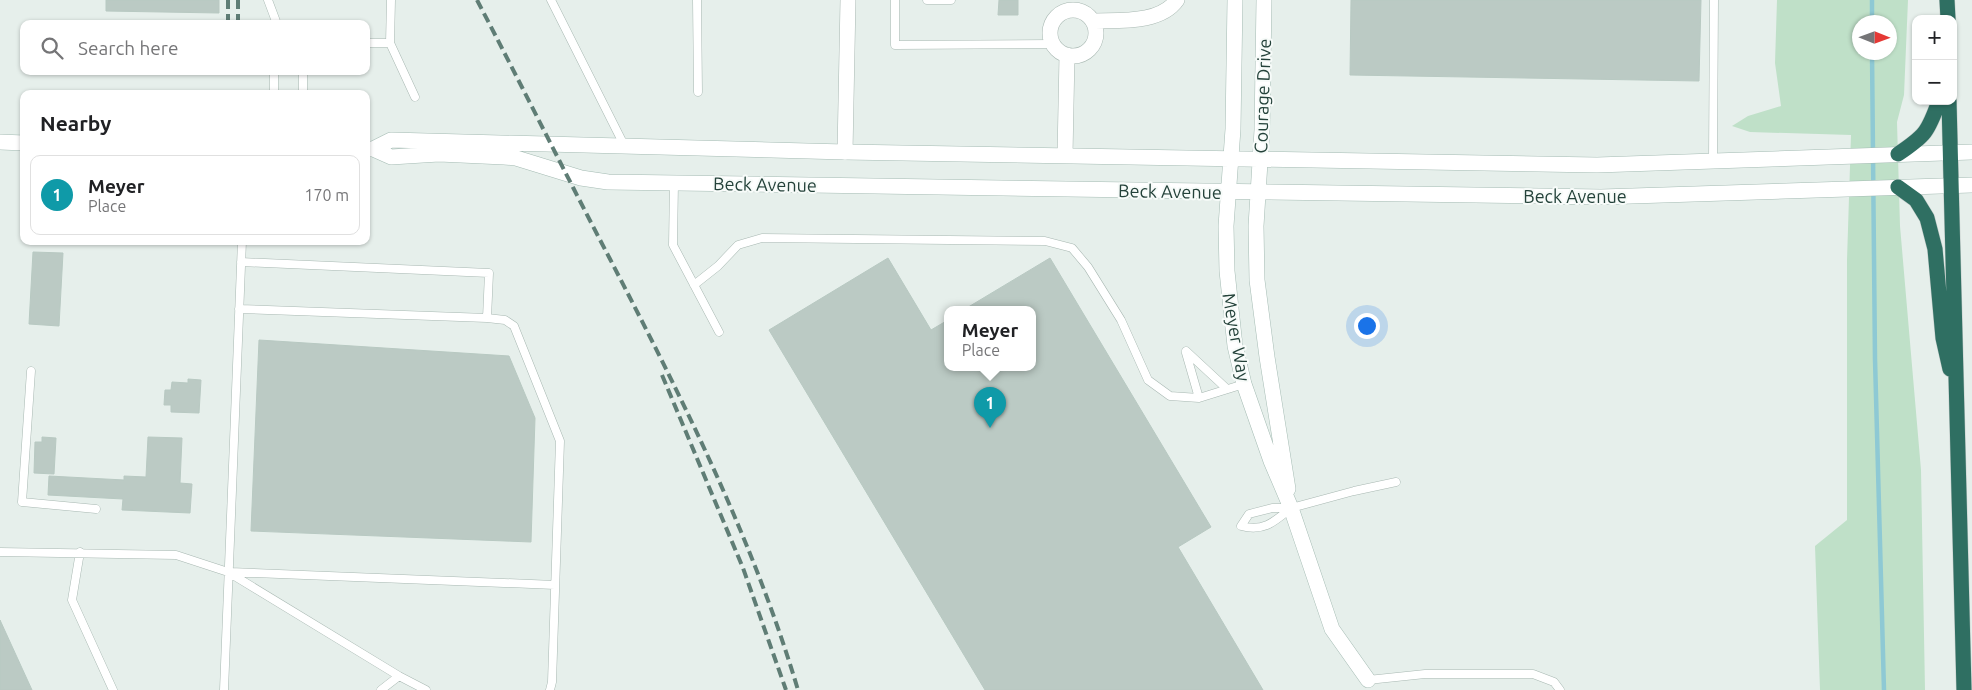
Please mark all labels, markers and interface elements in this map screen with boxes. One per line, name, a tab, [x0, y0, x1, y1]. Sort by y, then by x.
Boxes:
north arrow	[1852, 15, 1897, 60]
map controls	[1912, 15, 1957, 105]
button: +	[1912, 15, 1957, 60]
search box	[20, 20, 370, 75]
icon: search	[38, 34, 66, 62]
text: Search here	[78, 37, 178, 59]
street label: Courage Drive	[1250, 38, 1274, 154]
button: −	[1912, 60, 1957, 105]
text: Nearby	[40, 111, 111, 135]
street label: Beck Avenue	[713, 173, 817, 195]
text: Meyer	[88, 175, 145, 197]
street label: Beck Avenue	[1118, 180, 1222, 202]
text: 1	[52, 186, 62, 204]
text: 170 m	[304, 186, 349, 204]
street label: Beck Avenue	[1523, 186, 1627, 206]
text: Place	[88, 197, 126, 215]
street label: Meyer Way	[1219, 291, 1255, 383]
popup	[944, 306, 1036, 371]
your location	[1354, 313, 1380, 339]
text: Meyer	[962, 319, 1018, 341]
text: Place	[962, 341, 1000, 359]
pin: 1	[974, 387, 1006, 428]

